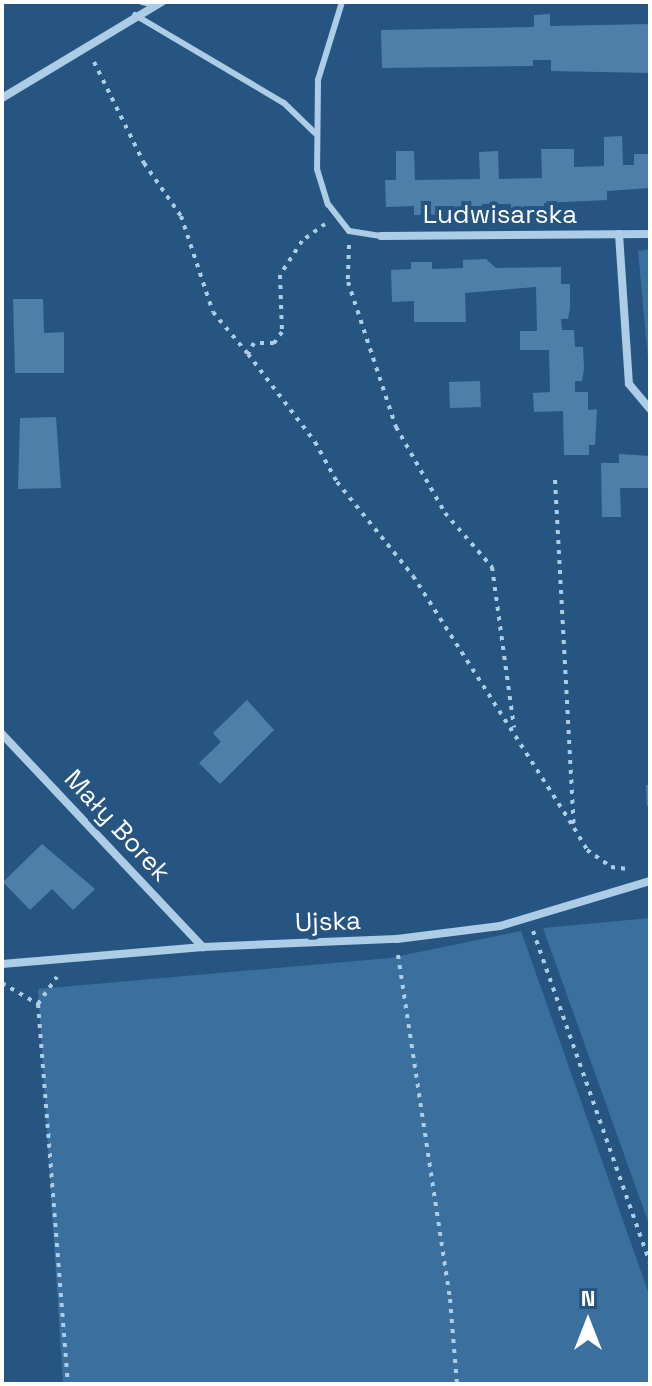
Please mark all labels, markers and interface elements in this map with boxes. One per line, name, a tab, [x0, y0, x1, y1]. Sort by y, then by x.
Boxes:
street label: Ludwisarska	[423, 199, 577, 231]
street label: Mały Borek	[57, 764, 177, 888]
street label: Ujska	[294, 905, 362, 939]
north arrow	[548, 1282, 628, 1362]
text: N	[581, 1284, 595, 1312]

